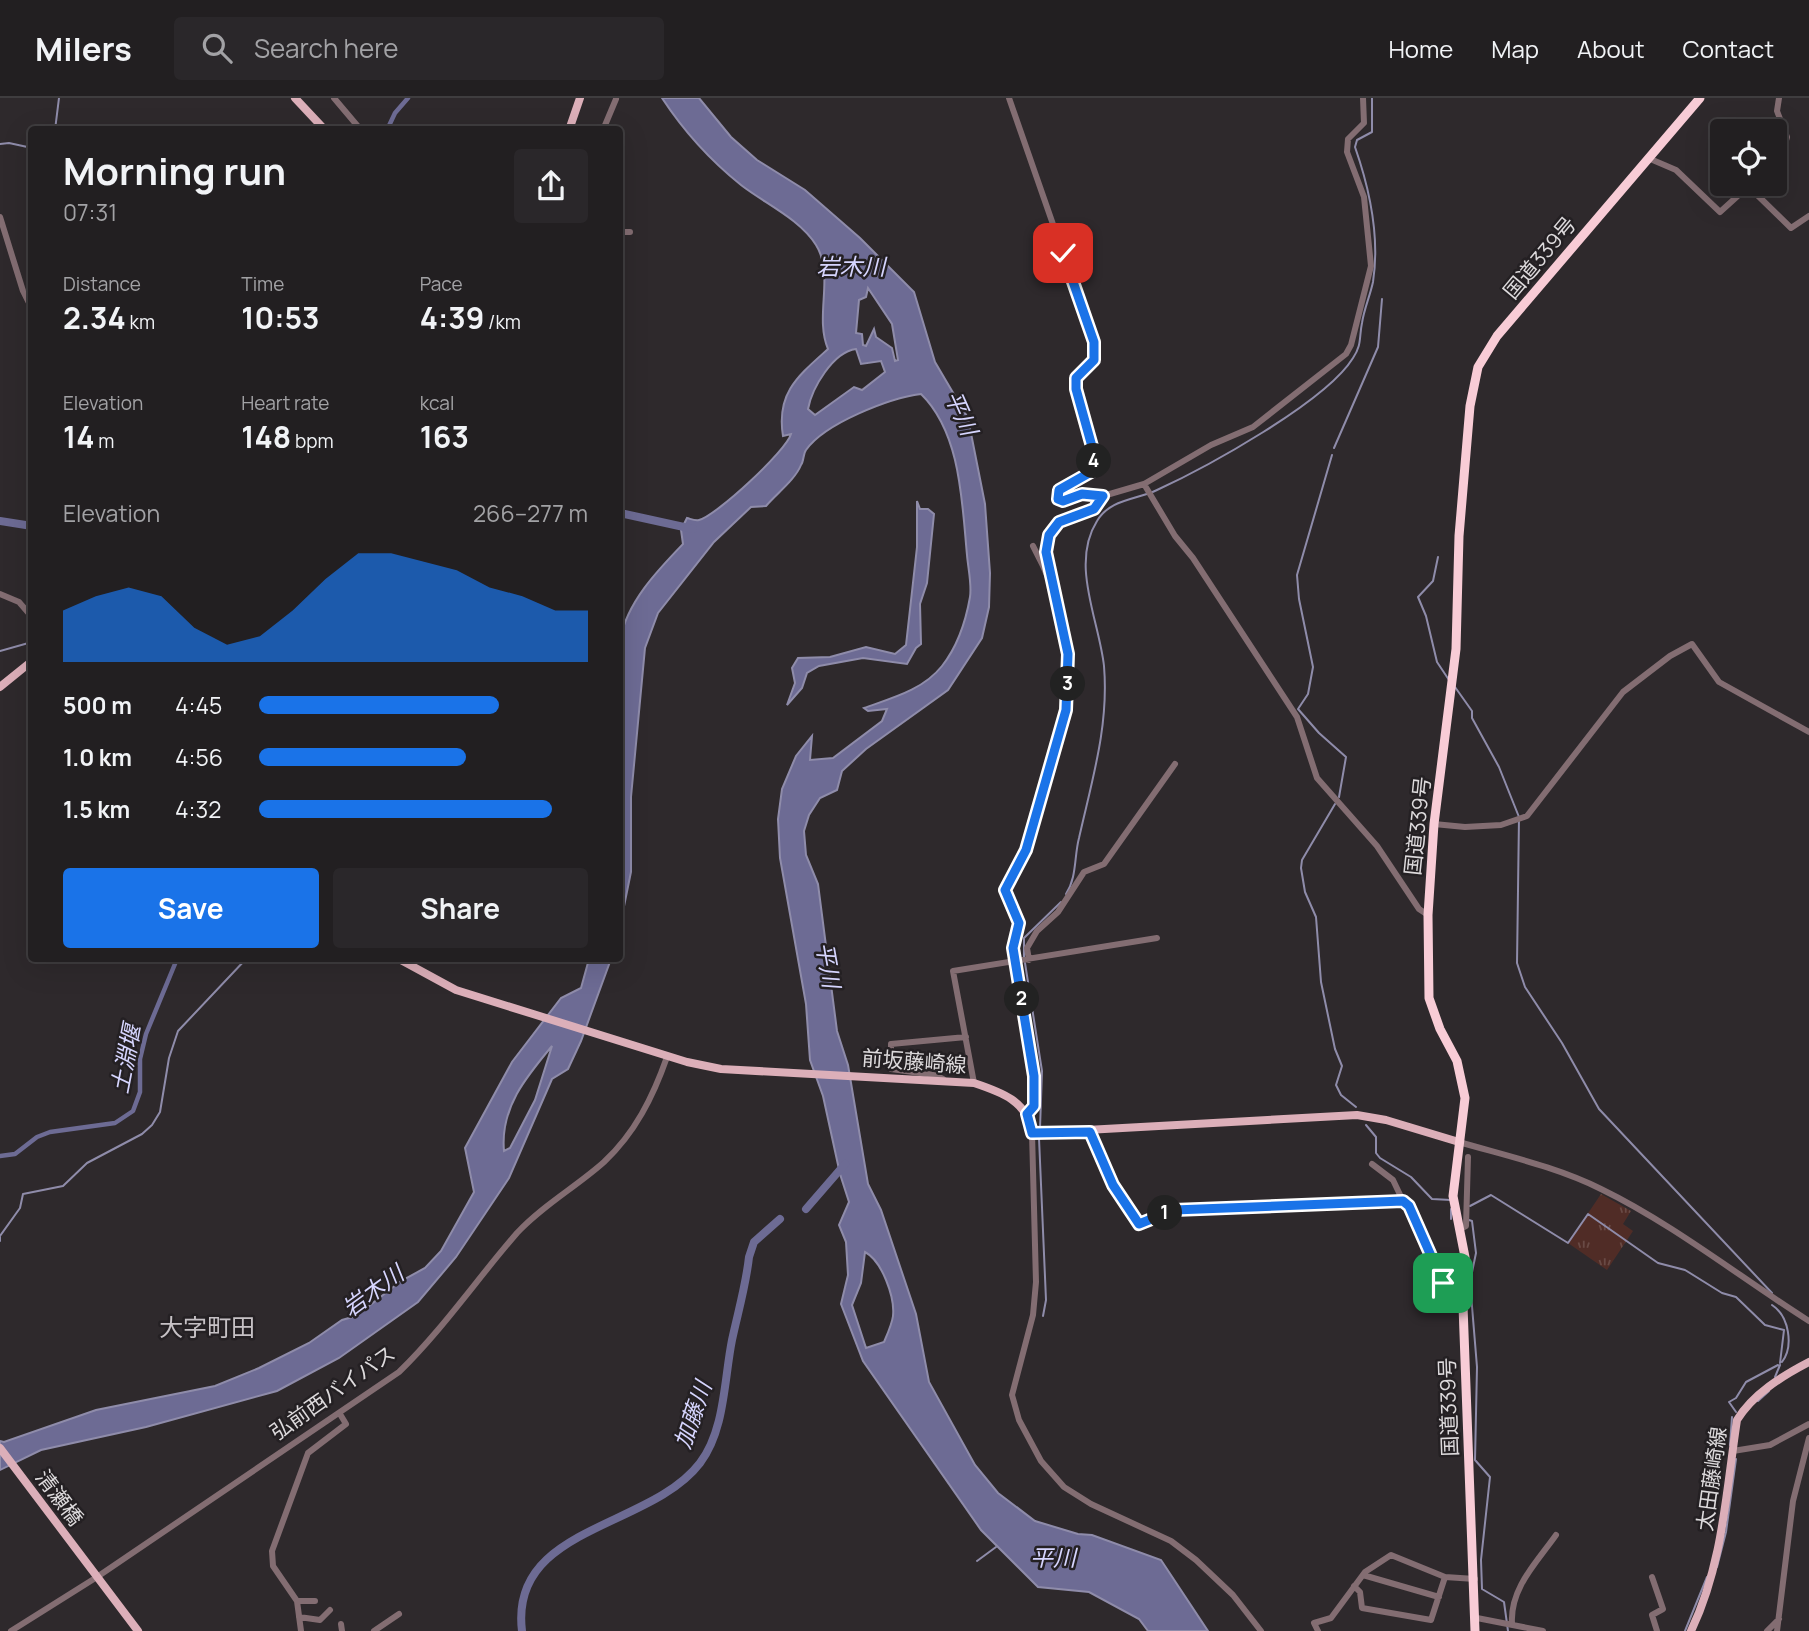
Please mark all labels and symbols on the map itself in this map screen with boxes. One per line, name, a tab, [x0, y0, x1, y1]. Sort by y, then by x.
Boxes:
street label: 国道339号	[1497, 210, 1582, 304]
pin	[1033, 223, 1093, 283]
water label: 岩木川	[817, 250, 889, 282]
water label: 平川	[938, 385, 987, 443]
pin: 4	[1076, 444, 1112, 478]
pin: 3	[1050, 666, 1086, 702]
street label: 国道339号	[1398, 775, 1436, 877]
water label: 平川	[809, 939, 849, 993]
pin: 2	[1004, 982, 1040, 1016]
water label: 土淵堰	[103, 1018, 148, 1096]
street label: 前坂藤崎線	[861, 1043, 967, 1079]
pin: 1	[1148, 1196, 1182, 1230]
pin	[1413, 1253, 1473, 1313]
water label: 岩木川	[335, 1255, 412, 1323]
district label: 大字町田	[159, 1310, 255, 1343]
street label: 弘前西バイパス	[264, 1339, 400, 1446]
street label: 国道339号	[1432, 1357, 1464, 1457]
water label: 加藤川	[666, 1374, 719, 1453]
street label: 太田藤崎線	[1690, 1425, 1732, 1533]
street label: 清瀬橋	[30, 1464, 90, 1531]
water label: 平川	[1030, 1541, 1079, 1573]

